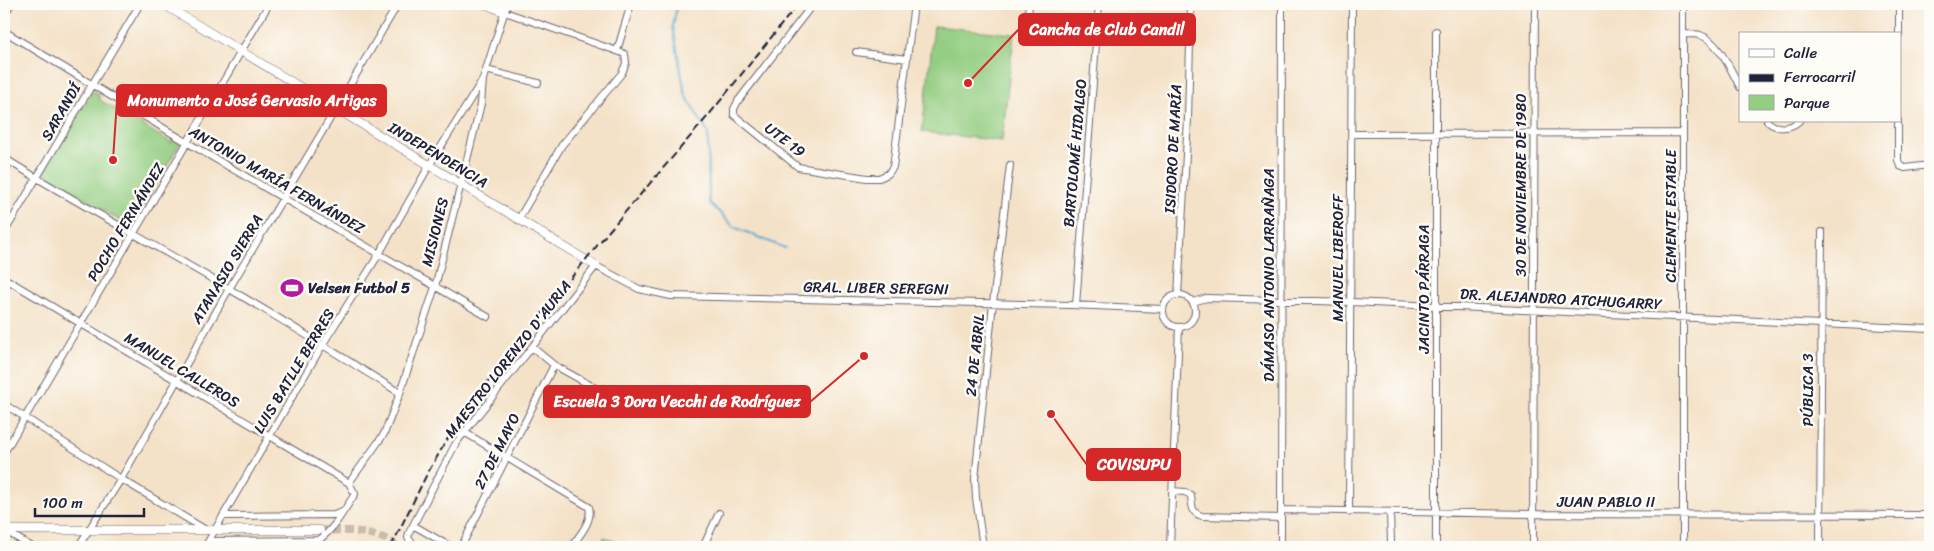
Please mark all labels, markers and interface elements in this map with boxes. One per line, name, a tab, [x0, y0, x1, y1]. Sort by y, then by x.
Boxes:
callout: Cancha de Club Candil	[1019, 14, 1195, 45]
text: Cancha de Club Candil	[1028, 15, 1186, 44]
legend	[1739, 32, 1902, 122]
text: Calle	[1784, 40, 1817, 66]
text: Ferrocarril	[1784, 64, 1856, 90]
street label: SARANDÍ	[34, 77, 89, 146]
street label: BARTOLOMÉ HIDALGO	[1056, 78, 1094, 228]
street label: ISIDORO DE MARÍA	[1157, 84, 1189, 215]
callout: Monumento a José Gervasio Artigas	[117, 85, 386, 116]
text: Monumento a José Gervasio Artigas	[126, 86, 377, 115]
text: Parque	[1784, 90, 1829, 116]
street label: 30 DE NOVIEMBRE DE 1980	[1508, 93, 1534, 277]
street label: INDEPENDENCIA	[382, 114, 493, 195]
street label: UTE 19	[759, 116, 811, 164]
street label: ANTONIO MARÍA FERNÁNDEZ	[183, 118, 370, 241]
street label: CLEMENTE ESTABLE	[1658, 148, 1684, 283]
street label: POCHO FERNÁNDEZ	[80, 157, 172, 286]
street label: DÁMASO ANTONIO LARRAÑAGA	[1256, 168, 1282, 382]
street label: MANUEL LIBEROFF	[1325, 192, 1351, 322]
street label: MISIONES	[414, 194, 456, 269]
street label: ATANASIO SIERRA	[183, 209, 270, 330]
street label: JACINTO PÁRRAGA	[1411, 225, 1437, 355]
street label: MAESTRO LORENZO D'AURIA	[438, 274, 578, 444]
street label: GRAL. LIBER SEREGNI	[803, 274, 949, 302]
sports icon: Velsen Futbol 5	[279, 275, 305, 301]
place label: Velsen Futbol 5	[308, 275, 410, 301]
street label: DR. ALEJANDRO ATCHUGARRY	[1459, 281, 1663, 317]
street label: LUIS BATLLE BERRES	[246, 303, 342, 439]
street label: 24 DE ABRIL	[958, 312, 992, 398]
street label: MANUEL CALLEROS	[119, 325, 245, 415]
street label: PÚBLICA 3	[1795, 354, 1821, 426]
callout: Escuela 3 Dora Vecchi de Rodríguez	[544, 386, 810, 417]
text: Escuela 3 Dora Vecchi de Rodríguez	[553, 387, 801, 416]
street label: 27 DE MAYO	[467, 408, 527, 494]
callout: COVISUPU	[1087, 449, 1180, 480]
text: COVISUPU	[1096, 450, 1172, 479]
scale bar	[35, 486, 144, 518]
street label: JUAN PABLO II	[1556, 489, 1655, 515]
text: 100 m	[42, 490, 83, 516]

